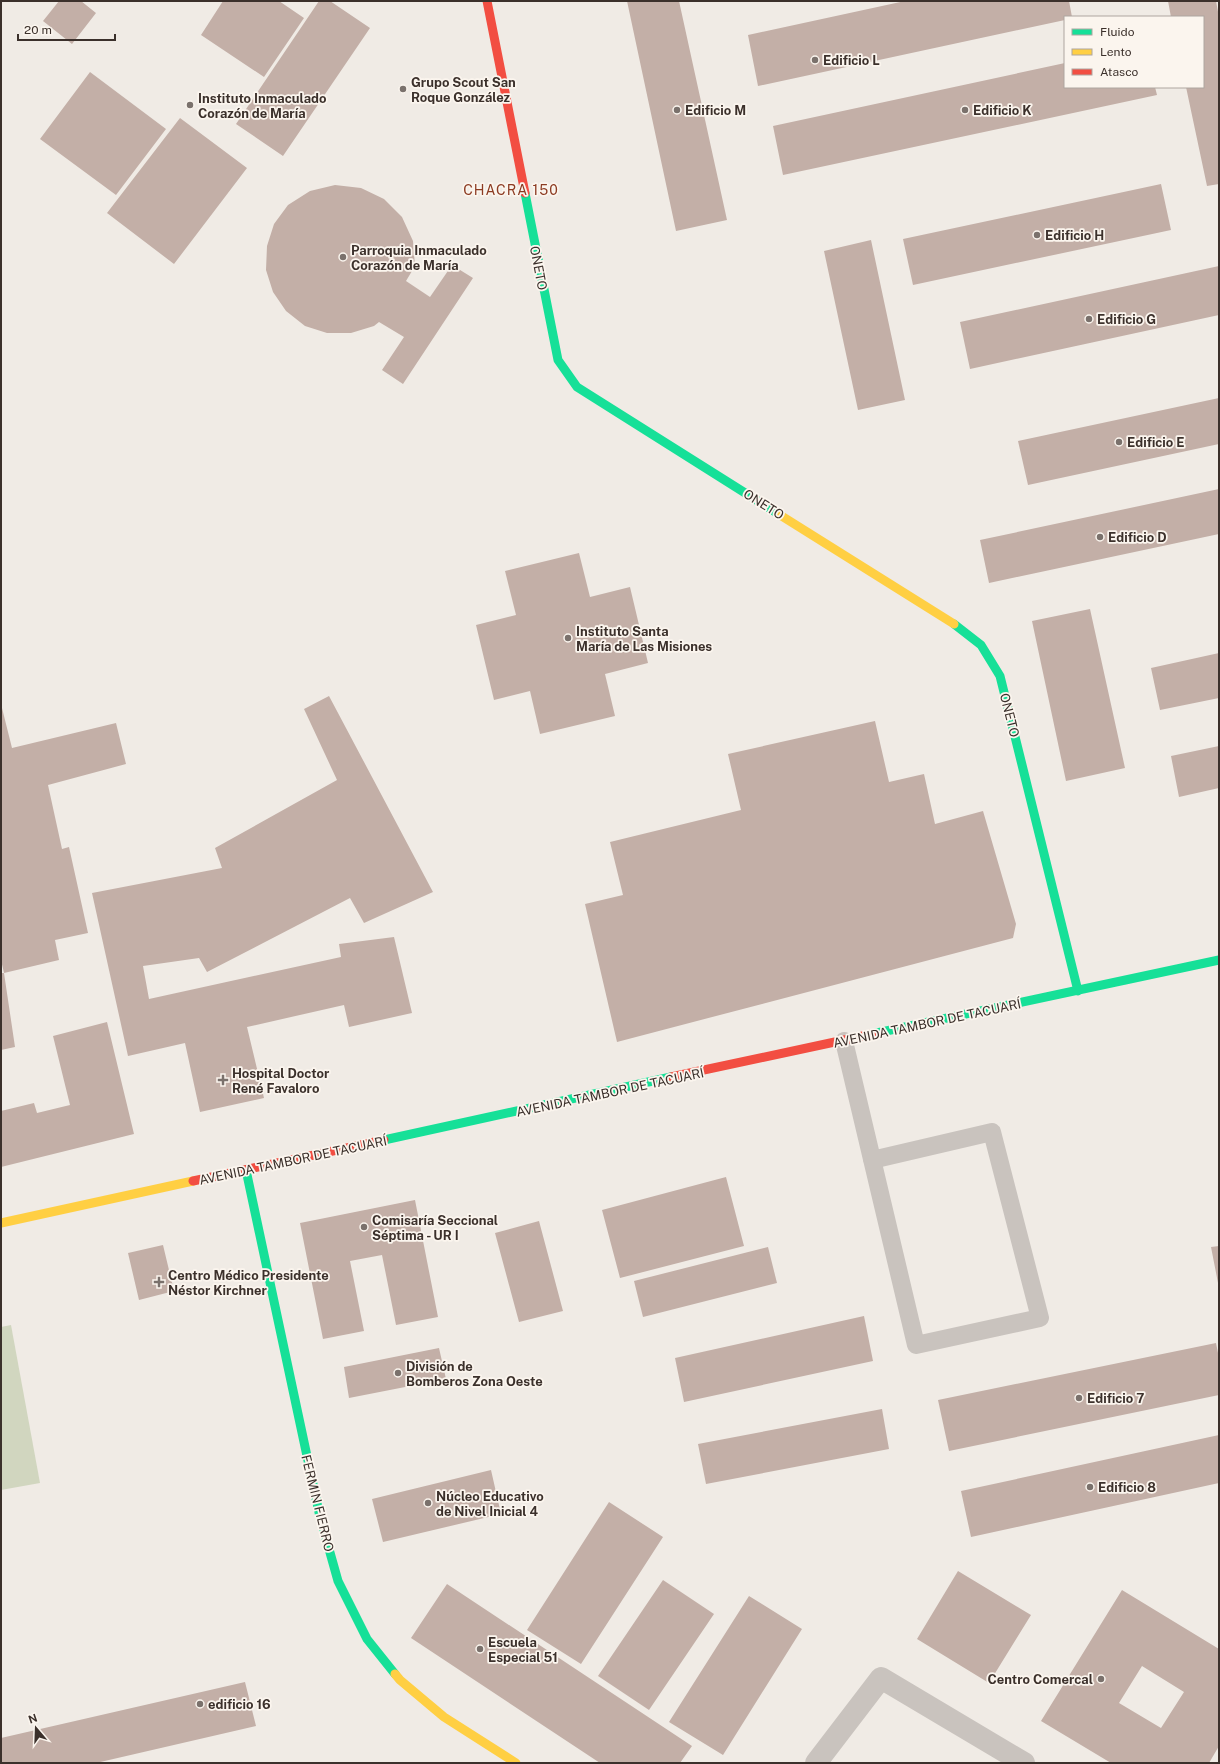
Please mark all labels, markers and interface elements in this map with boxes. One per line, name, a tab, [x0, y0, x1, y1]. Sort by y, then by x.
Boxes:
scale bar	[18, 16, 115, 42]
legend	[1064, 16, 1204, 88]
text: 20 m	[24, 23, 52, 37]
text: Fluido	[1100, 25, 1135, 39]
text: Lento	[1100, 45, 1132, 59]
place label: Edificio L	[823, 53, 880, 68]
marker: Edificio L	[810, 55, 820, 65]
text: Atasco	[1100, 65, 1139, 79]
place label: Grupo Scout San Roque González	[411, 75, 516, 105]
marker: Grupo Scout San Roque González	[398, 84, 408, 94]
place label: Instituto Inmaculado Corazón de María	[198, 91, 326, 121]
marker: Instituto Inmaculado Corazón de María	[185, 100, 195, 110]
place label: Edificio M	[685, 103, 746, 118]
place label: Edificio K	[973, 103, 1032, 118]
marker: Edificio M	[672, 105, 682, 115]
marker: Edificio K	[960, 105, 970, 115]
district label: CHACRA 150	[463, 182, 559, 198]
place label: Edificio H	[1045, 228, 1104, 243]
marker: Edificio H	[1032, 230, 1042, 240]
place label: Parroquia Inmaculado Corazón de María	[351, 243, 487, 273]
street label: ONETO	[527, 245, 550, 292]
marker: Parroquia Inmaculado Corazón de María	[338, 252, 348, 262]
place label: Edificio G	[1097, 312, 1156, 327]
marker: Edificio G	[1084, 314, 1094, 324]
place label: Edificio E	[1127, 435, 1184, 450]
marker: Edificio E	[1114, 437, 1124, 447]
street label: ONETO	[741, 486, 787, 523]
place label: Edificio D	[1108, 530, 1167, 545]
marker: Edificio D	[1095, 532, 1105, 542]
place label: Instituto Santa María de Las Misiones	[576, 624, 712, 654]
marker: Instituto Santa María de Las Misiones	[563, 633, 573, 643]
street label: ONETO	[997, 692, 1022, 739]
street label: AVENIDA TAMBOR DE TACUARÍ	[832, 995, 1024, 1051]
street label: AVENIDA TAMBOR DE TACUARÍ	[515, 1064, 707, 1120]
place label: Hospital Doctor René Favaloro	[232, 1066, 330, 1096]
marker: Hospital Doctor René Favaloro	[217, 1074, 229, 1086]
street label: AVENIDA TAMBOR DE TACUARÍ	[198, 1132, 390, 1188]
place label: Comisaría Seccional Séptima - UR I	[372, 1213, 498, 1243]
marker: Comisaría Seccional Séptima - UR I	[359, 1222, 369, 1232]
place label: Centro Médico Presidente Néstor Kirchner	[168, 1268, 329, 1298]
marker: Centro Médico Presidente Néstor Kirchner	[153, 1276, 165, 1288]
place label: División de Bomberos Zona Oeste	[406, 1359, 543, 1389]
marker: División de Bomberos Zona Oeste	[393, 1368, 403, 1378]
place label: Edificio 7	[1087, 1391, 1144, 1406]
marker: Edificio 7	[1074, 1393, 1084, 1403]
street label: FERMIN FIERRO	[298, 1453, 337, 1553]
place label: Edificio 8	[1098, 1480, 1156, 1495]
marker: Edificio 8	[1085, 1482, 1095, 1492]
place label: Núcleo Educativo de Nivel Inicial 4	[436, 1489, 544, 1519]
marker: Núcleo Educativo de Nivel Inicial 4	[423, 1498, 433, 1508]
place label: Escuela Especial 51	[488, 1635, 558, 1665]
marker: Escuela Especial 51	[475, 1644, 485, 1654]
place label: Centro Comercal	[988, 1672, 1093, 1687]
marker: Centro Comercal	[1096, 1674, 1106, 1684]
place label: edificio 16	[208, 1697, 271, 1712]
marker: edificio 16	[195, 1699, 205, 1709]
north arrow	[16, 1708, 56, 1748]
text: N	[27, 1711, 39, 1726]

